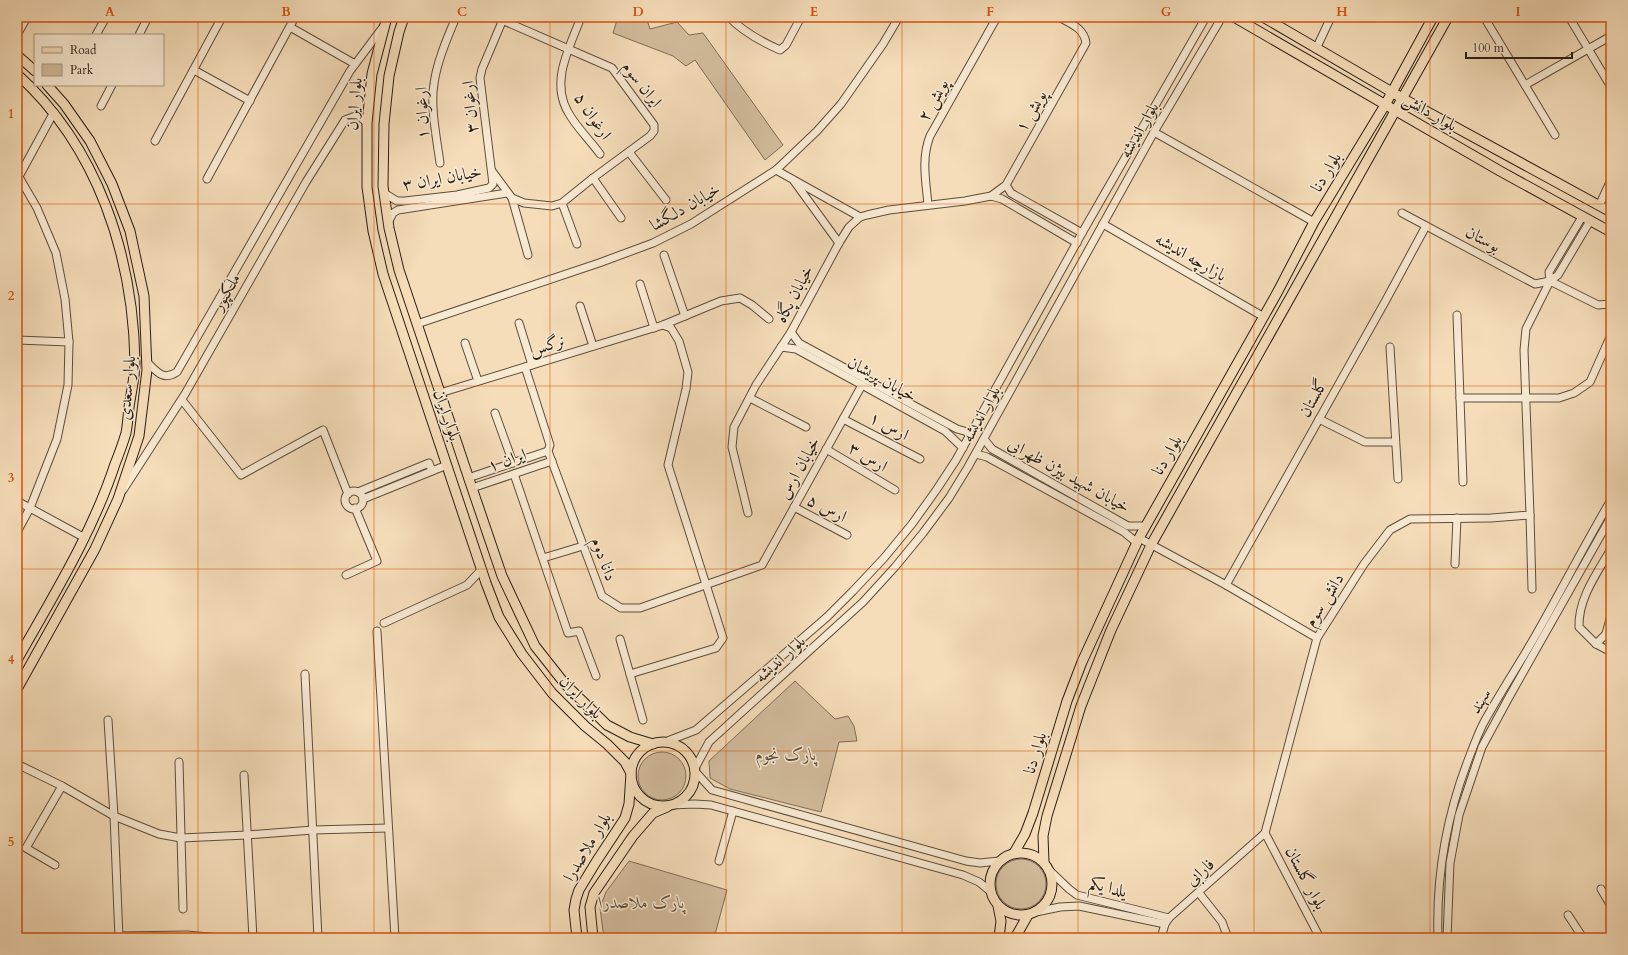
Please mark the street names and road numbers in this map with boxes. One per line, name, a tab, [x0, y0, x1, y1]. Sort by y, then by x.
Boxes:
street label: ایران سوم	[614, 56, 668, 114]
street label: پویش ۲	[912, 74, 955, 126]
street label: بلوار ایران	[340, 77, 368, 131]
street label: ارغوان ۳	[456, 80, 484, 134]
street label: پویش ۱	[1010, 85, 1053, 137]
street label: ارغوان ۱	[410, 86, 434, 140]
street label: بلوار دانش	[1399, 87, 1461, 137]
street label: ارغوان ۵	[569, 88, 617, 144]
street label: بلوار اندیشه	[1114, 98, 1164, 162]
street label: بلوار دنا	[1305, 148, 1347, 196]
street label: خیابان ایران ۳	[400, 160, 484, 196]
street label: خیابان دلگشا	[646, 178, 724, 236]
street label: بوستان	[1461, 220, 1505, 258]
street label: بازارچه اندیشه	[1151, 227, 1231, 287]
street label: خیابان پگاه	[769, 261, 820, 327]
street label: ملکپور	[205, 269, 246, 317]
street label: نرگس	[526, 329, 568, 361]
street label: خیابان پریشان	[843, 351, 921, 407]
street label: بلوار سعدی	[113, 355, 141, 421]
street label: گلستان	[1293, 375, 1333, 421]
street label: بلوار اندیشه	[956, 382, 1006, 446]
street label: بلوار ایران	[427, 386, 467, 444]
street label: ارس ۱	[865, 406, 913, 446]
street label: بلوار دنا	[1146, 431, 1188, 479]
street label: خیابان شهید بیژن ظهرابی	[1003, 432, 1134, 519]
street label: خیابان ارس	[772, 433, 826, 503]
street label: ارس ۳	[844, 436, 892, 478]
street label: ایران ۱	[484, 443, 530, 477]
street label: ارس ۵	[803, 488, 851, 528]
street label: دانا دوم	[583, 534, 623, 585]
street label: دانش سوم	[1299, 569, 1352, 633]
street label: بلوار اندیشه	[750, 630, 810, 688]
street label: بلوار ایران	[554, 670, 608, 724]
street label: سهند	[1463, 684, 1497, 718]
street label: بلوار دنا	[1018, 729, 1052, 777]
street label: بلوار ملاصدرا	[557, 808, 617, 886]
street label: بلوار گلستان	[1280, 842, 1332, 914]
street label: فارابی	[1180, 853, 1220, 892]
street label: یلدا یکم	[1086, 871, 1130, 907]

